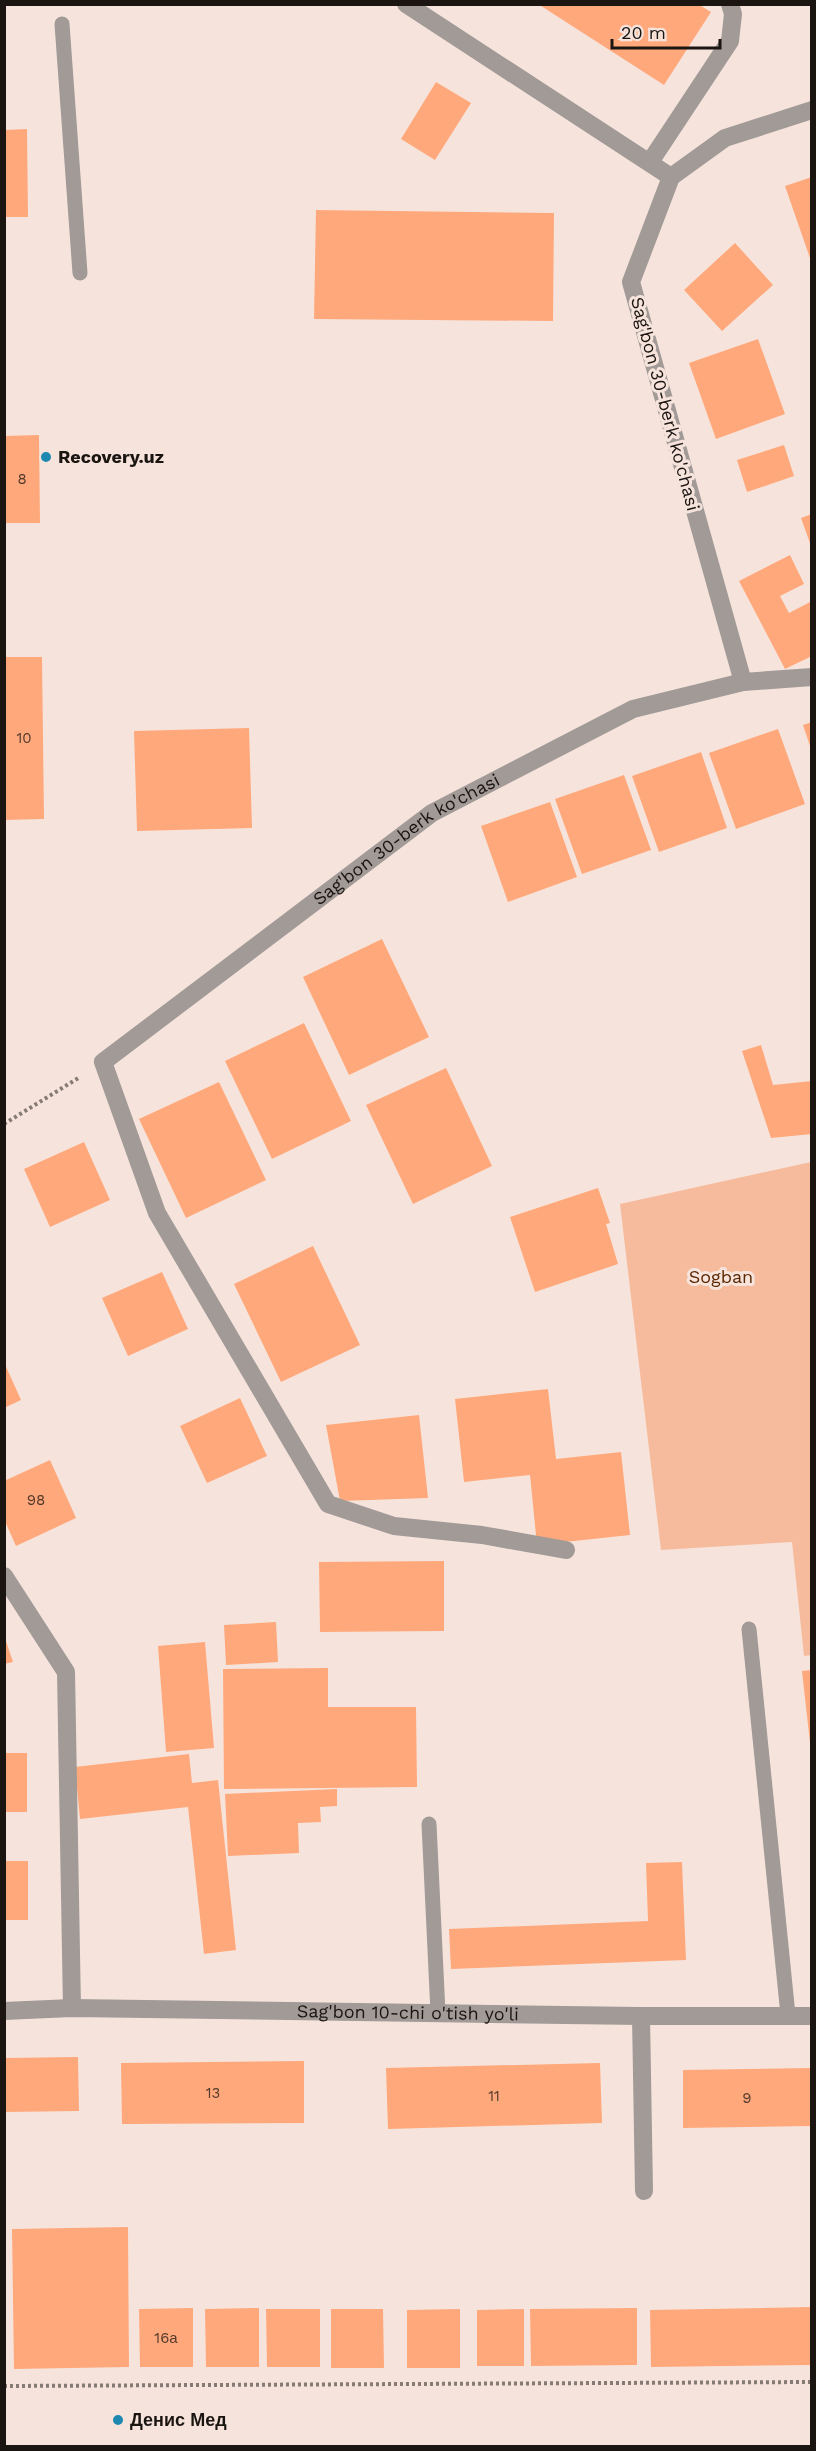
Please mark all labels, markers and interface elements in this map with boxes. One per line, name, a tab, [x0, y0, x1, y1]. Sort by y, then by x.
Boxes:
scale bar	[612, 12, 720, 50]
text: 20 m	[621, 22, 666, 43]
street label: Sag'bon 30-berk ko'chasi	[627, 295, 704, 513]
place label: Recovery.uz	[58, 446, 164, 467]
marker: Recovery.uz	[39, 450, 53, 464]
house number: 8	[17, 470, 27, 488]
house number: 10	[16, 729, 32, 747]
street label: Sag'bon 30-berk ko'chasi	[309, 769, 503, 909]
park label: Sogban	[689, 1266, 753, 1287]
house number: 98	[27, 1491, 45, 1509]
street label: Sag'bon 10-chi o'tish yo'li	[297, 2000, 519, 2024]
house number: 13	[206, 2084, 220, 2102]
house number: 11	[488, 2087, 500, 2105]
house number: 9	[742, 2089, 752, 2107]
house number: 16а	[154, 2329, 178, 2347]
place label: Денис Мед	[130, 2409, 227, 2430]
marker: Денис Мед	[111, 2413, 125, 2427]

